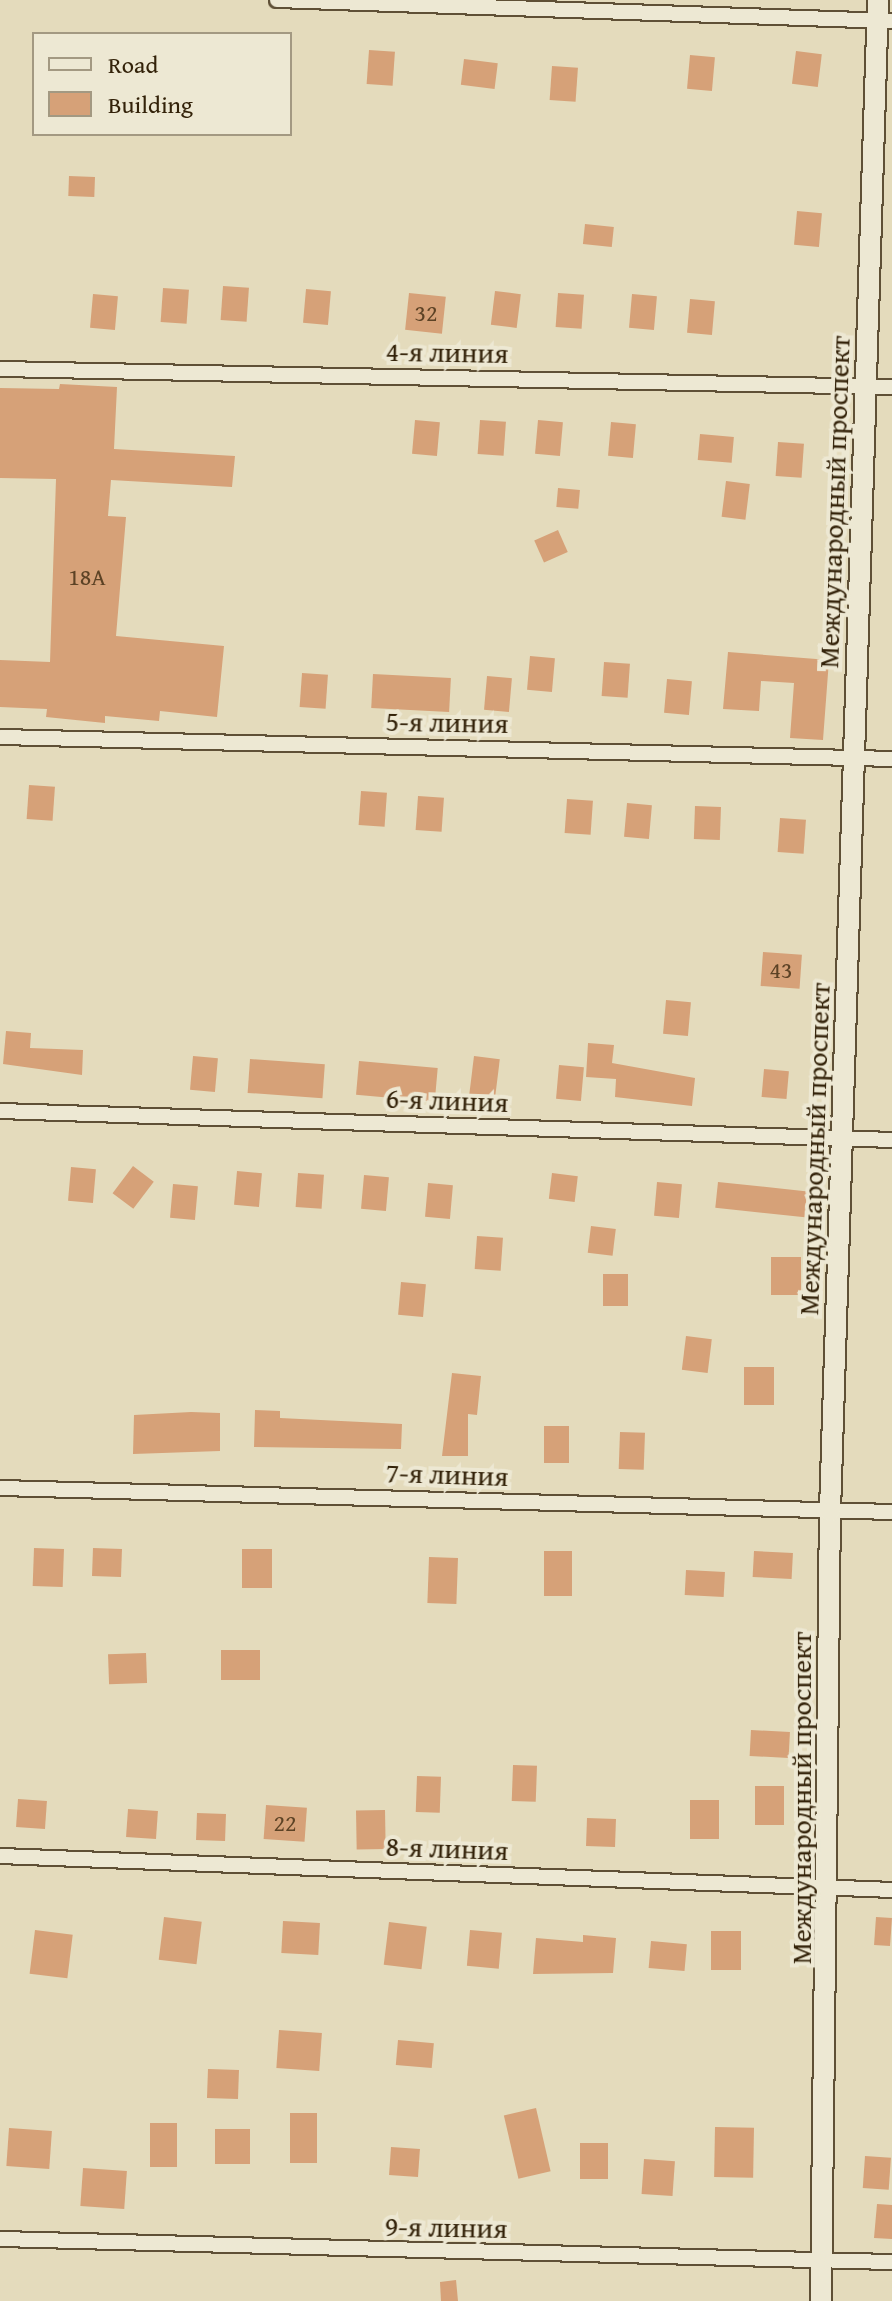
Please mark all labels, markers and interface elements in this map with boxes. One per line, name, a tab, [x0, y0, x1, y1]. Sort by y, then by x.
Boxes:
legend	[32, 32, 292, 136]
text: Road	[108, 47, 158, 82]
text: Building	[108, 87, 193, 122]
house number: 32	[414, 299, 438, 327]
street label: 4-я линия	[385, 334, 509, 370]
street label: Международный проспект	[811, 335, 857, 669]
house number: 18А	[68, 563, 106, 591]
street label: 5-я линия	[385, 704, 509, 740]
house number: 43	[769, 956, 793, 984]
street label: Международный проспект	[791, 982, 837, 1316]
street label: 6-я линия	[385, 1081, 509, 1119]
street label: 7-я линия	[385, 1455, 509, 1493]
street label: Международный проспект	[784, 1632, 818, 1964]
house number: 22	[273, 1809, 297, 1837]
street label: 8-я линия	[385, 1829, 509, 1867]
street label: 9-я линия	[384, 2209, 508, 2245]

